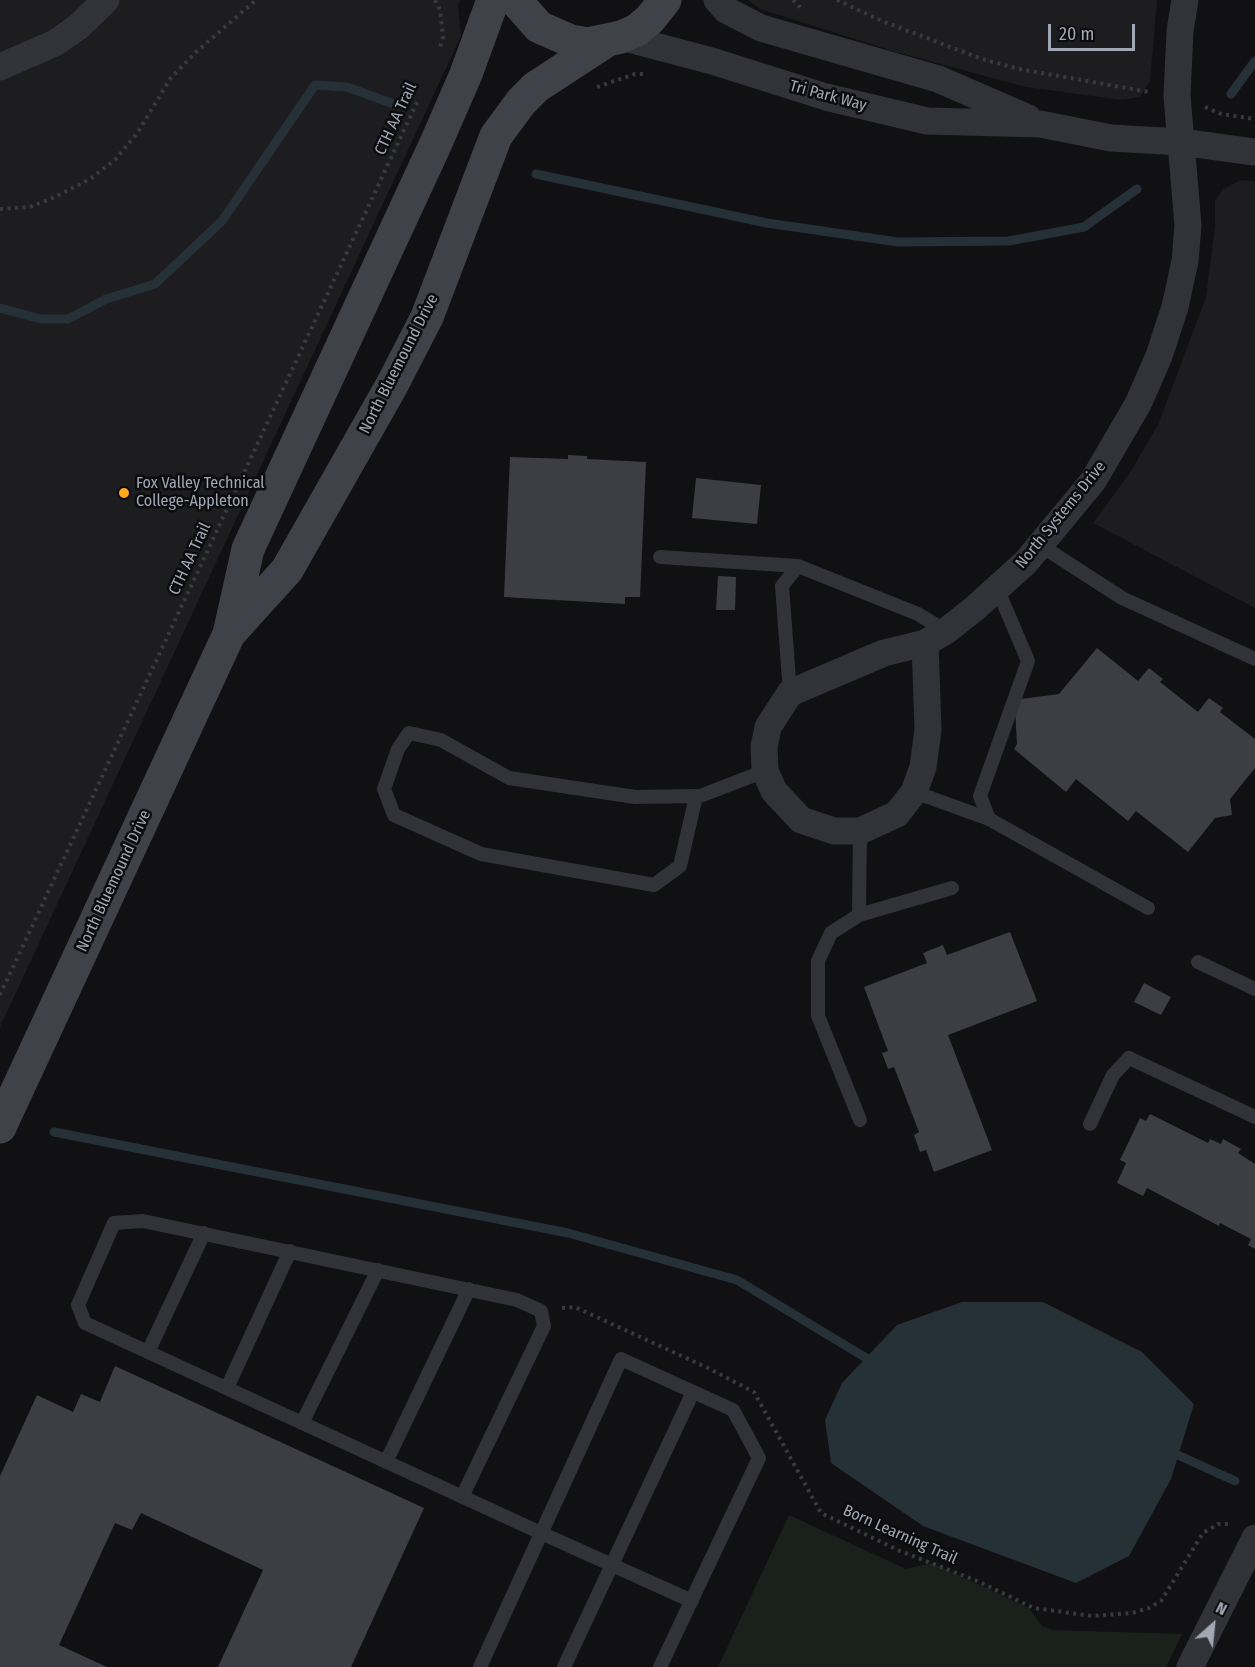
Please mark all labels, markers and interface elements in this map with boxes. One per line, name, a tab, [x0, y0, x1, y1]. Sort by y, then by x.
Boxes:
scale bar	[1051, 12, 1138, 50]
text: 20 m	[1059, 23, 1094, 45]
street label: Tri Park Way	[787, 77, 869, 115]
street label: CTH AA Trail	[371, 80, 421, 158]
street label: North Bluemound Drive	[355, 291, 443, 437]
street label: North Systems Drive	[1012, 457, 1110, 573]
place label: Fox Valley Technical College-Appleton	[136, 474, 265, 512]
marker: Fox Valley Technical College-Appleton	[117, 486, 131, 500]
street label: CTH AA Trail	[165, 520, 215, 598]
street label: North Bluemound Drive	[73, 807, 155, 955]
street label: Born Learning Trail	[840, 1501, 960, 1569]
north arrow	[1183, 1595, 1243, 1655]
text: N	[1213, 1598, 1230, 1619]

